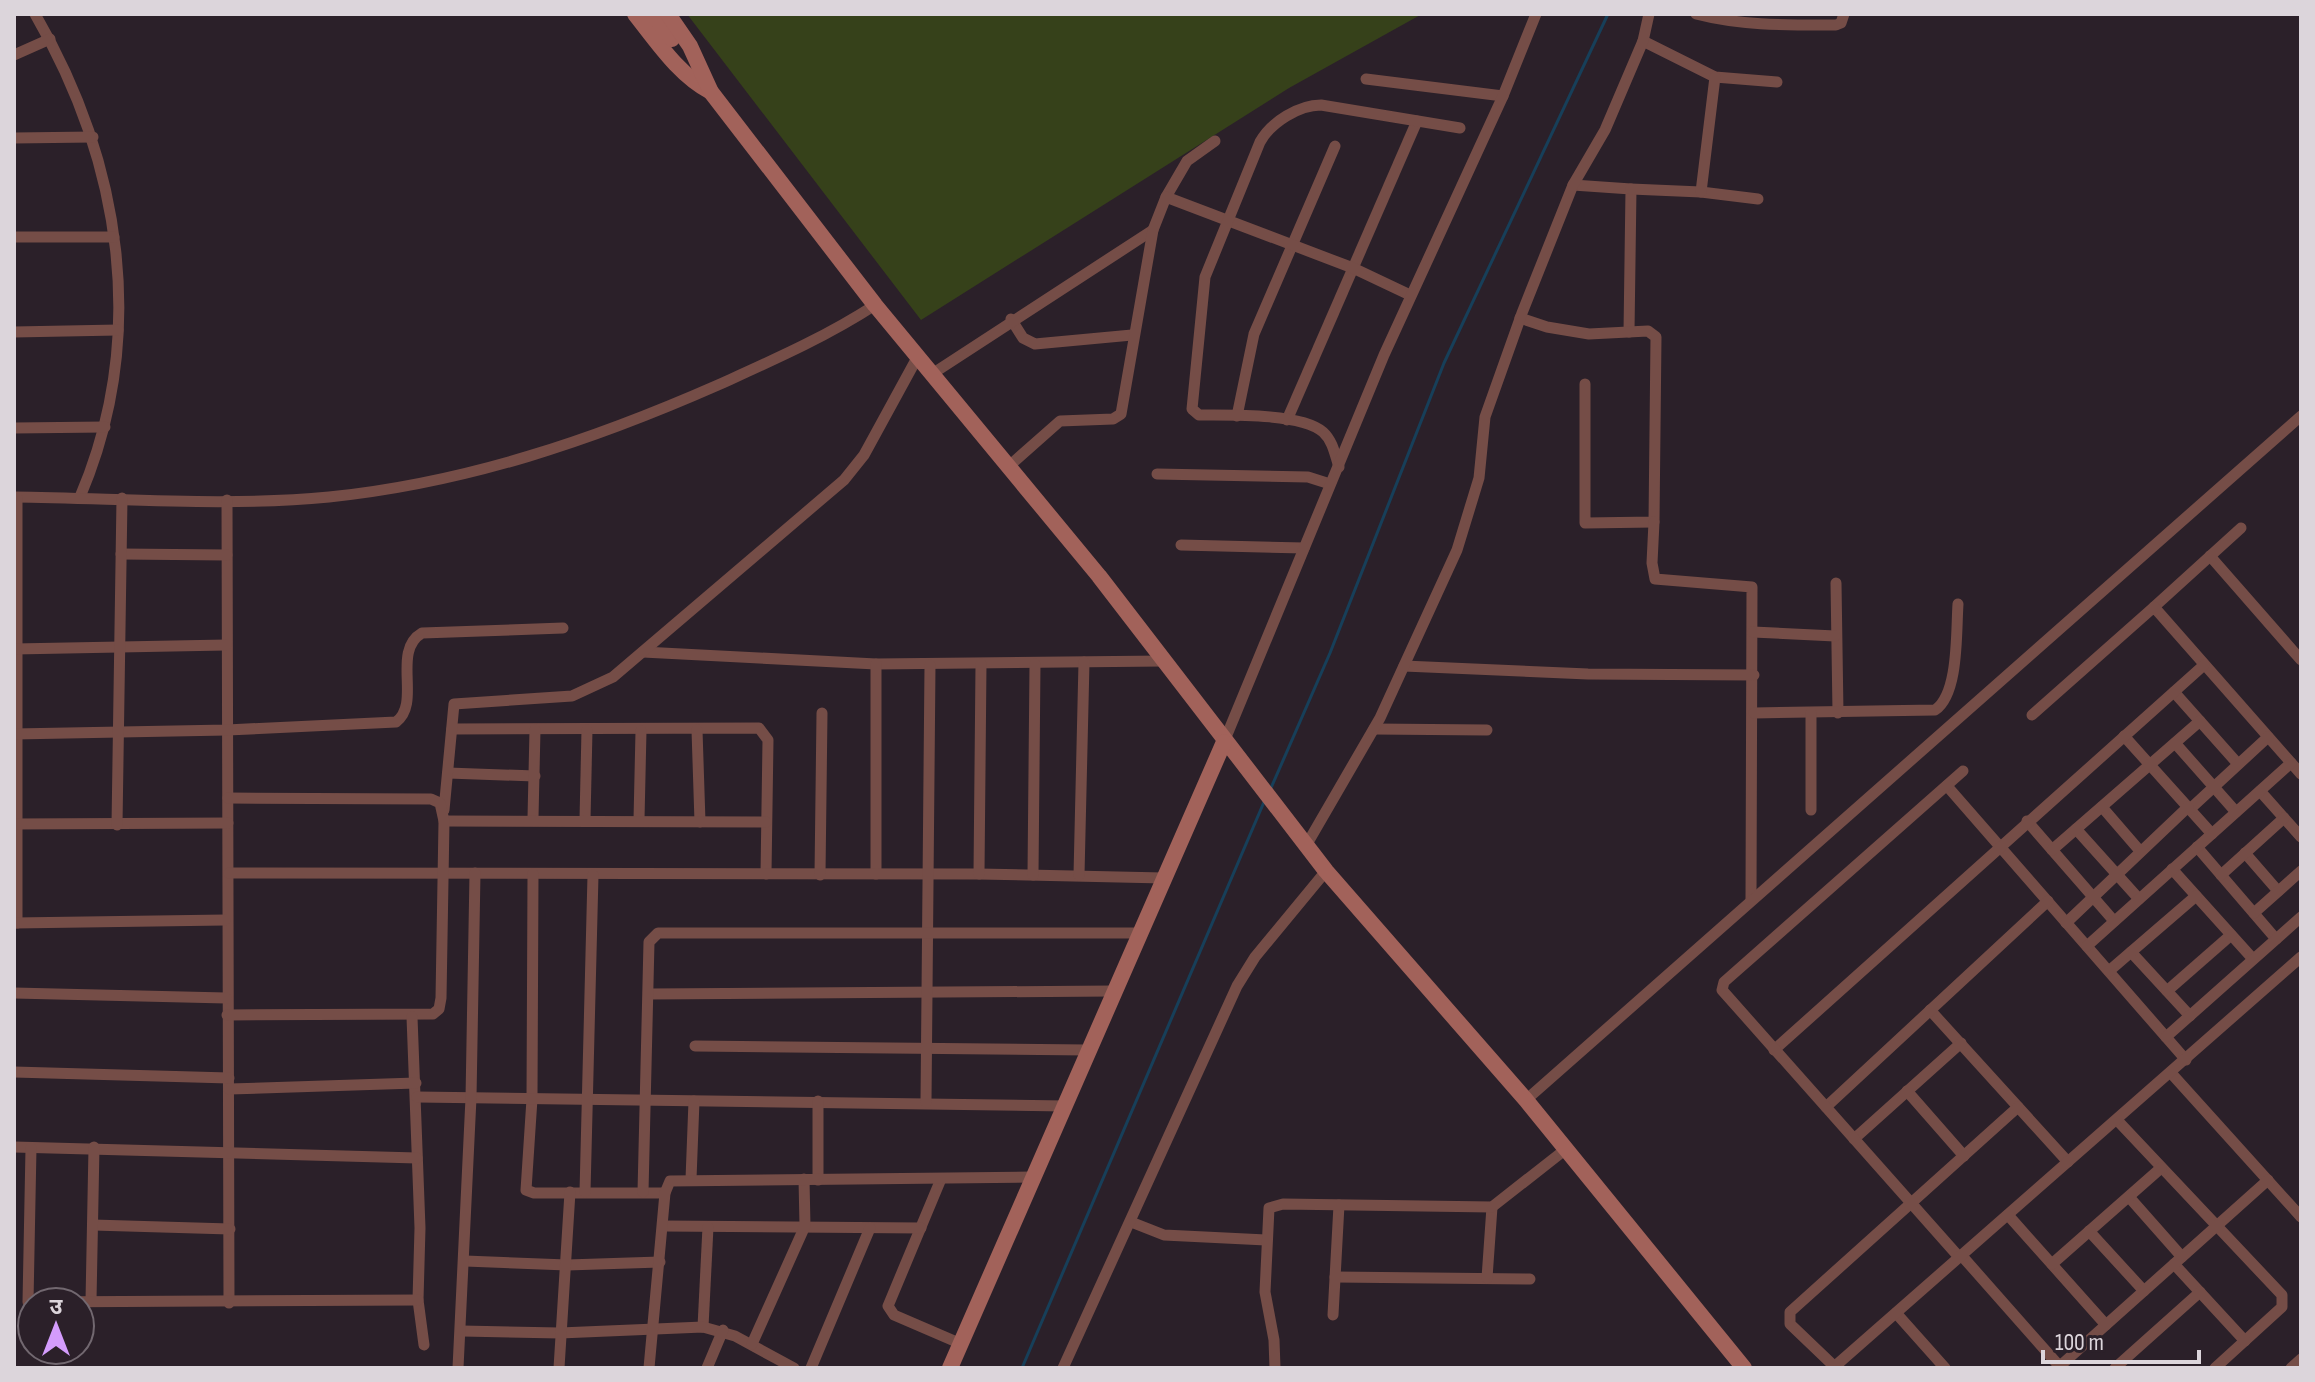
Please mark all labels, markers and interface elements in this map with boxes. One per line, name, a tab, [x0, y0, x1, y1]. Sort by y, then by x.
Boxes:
north arrow	[16, 1286, 96, 1366]
text: उ	[50, 1294, 64, 1321]
scale bar	[2043, 1314, 2199, 1364]
text: 100 m	[2055, 1328, 2104, 1357]

